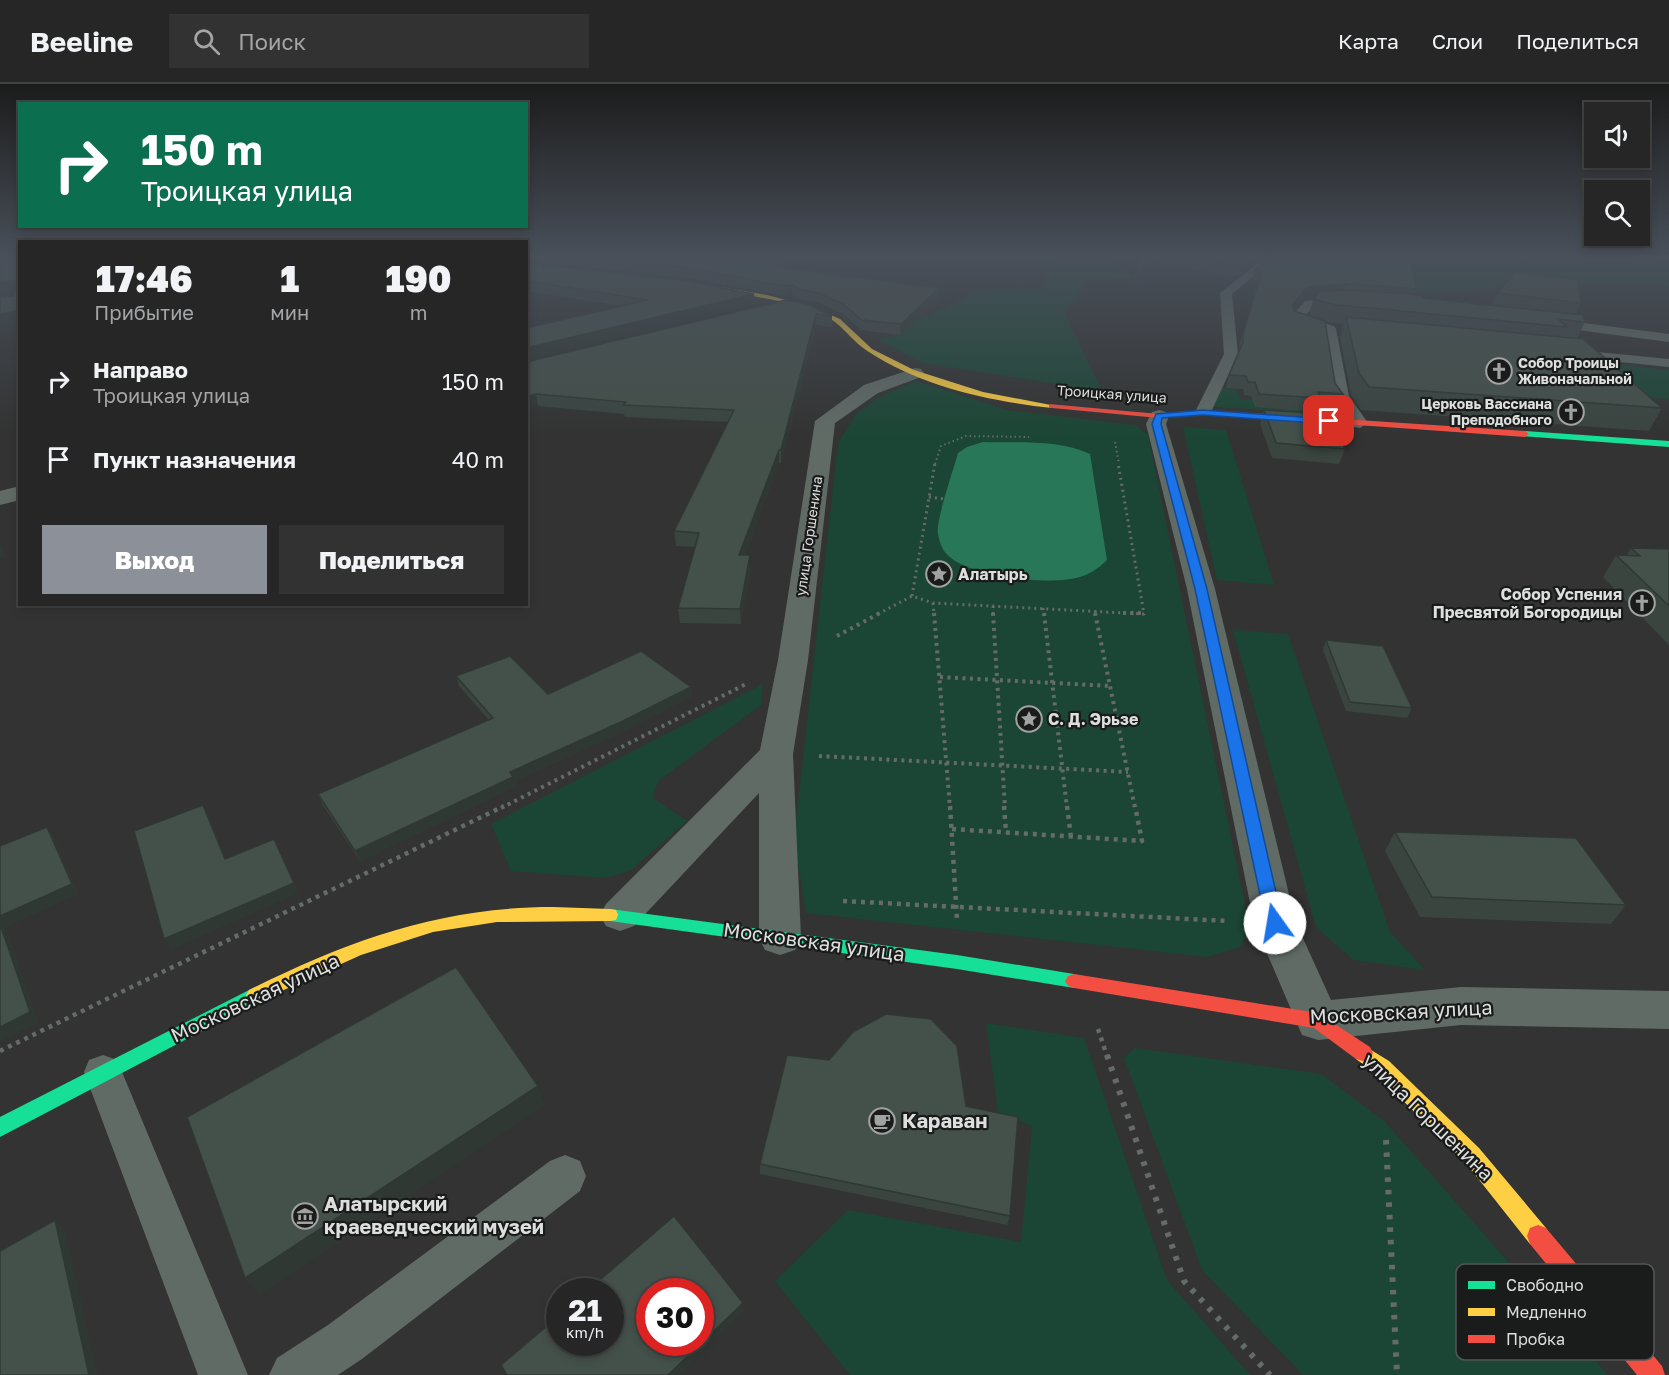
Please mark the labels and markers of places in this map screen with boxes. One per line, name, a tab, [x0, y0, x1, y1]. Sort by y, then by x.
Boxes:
place label: Собор Троицы Живоначальной	[1518, 354, 1632, 387]
church icon: Собор Троицы Живоначальной	[1484, 356, 1514, 386]
pin	[1303, 395, 1354, 446]
place label: Церковь Вассиана Преподобного	[1421, 395, 1552, 428]
church icon: Церковь Вассиана Преподобного	[1556, 397, 1586, 427]
place icon: Алатырь	[924, 559, 954, 589]
place label: Алатырь	[958, 564, 1028, 584]
place label: Собор Успения Пресвятой Богородицы	[1433, 584, 1622, 622]
church icon: Собор Успения Пресвятой Богородицы	[1627, 588, 1657, 618]
place icon: С. Д. Эрьзе	[1014, 704, 1044, 734]
place label: С. Д. Эрьзе	[1048, 709, 1138, 729]
cafe icon: Караван	[867, 1106, 897, 1136]
place label: Караван	[902, 1108, 987, 1132]
place label: Алатырский краеведческий музей	[324, 1191, 544, 1238]
museum icon: Алатырский краеведческий музей	[290, 1201, 320, 1231]

